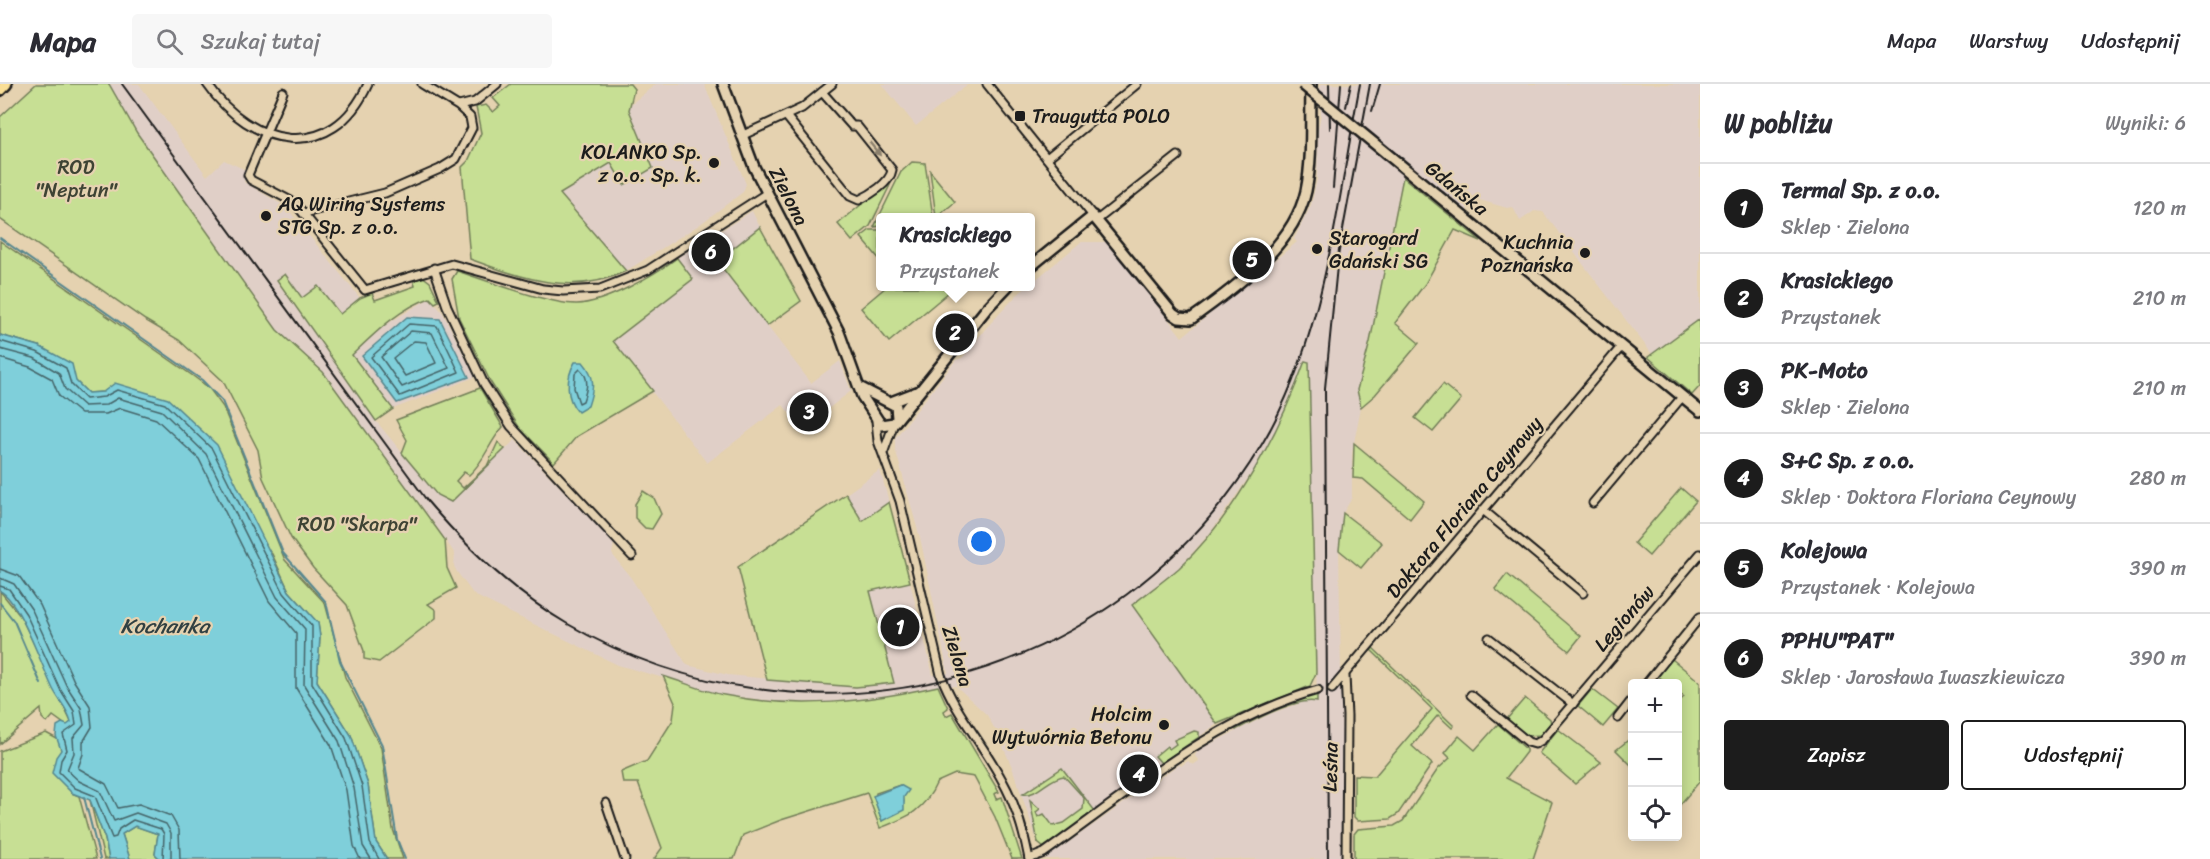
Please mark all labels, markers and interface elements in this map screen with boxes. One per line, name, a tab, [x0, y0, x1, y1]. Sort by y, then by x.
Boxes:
search box	[132, 14, 552, 68]
text: Mapa	[30, 17, 96, 66]
text: Szukaj tutaj	[201, 22, 320, 61]
text: Mapa	[1887, 22, 1936, 60]
text: Warstwy	[1969, 22, 2048, 60]
text: Udostępnij	[2081, 22, 2180, 60]
icon: search	[153, 25, 186, 58]
place label: Traugutta POLO	[1032, 99, 1170, 134]
text: W pobliżu	[1724, 100, 1833, 146]
text: Wyniki: 6	[2105, 106, 2186, 141]
marker: Traugutta POLO	[1013, 109, 1027, 123]
place label: KOLANKO Sp. z o.o. Sp. k.	[581, 135, 702, 193]
one-way arrow	[868, 141, 881, 156]
park label: ROD "Neptun"	[35, 150, 119, 208]
street label: Gdańska	[1417, 152, 1497, 226]
marker: KOLANKO Sp. z o.o. Sp. k.	[707, 156, 721, 170]
street label: Zielona	[759, 160, 818, 232]
text: Termal Sp. z o.o.	[1781, 171, 1941, 210]
place label: AQ Wiring Systems STG Sp. z o.o.	[277, 187, 446, 245]
text: 1	[1739, 191, 1748, 226]
text: 120 m	[2133, 191, 2186, 226]
marker: AQ Wiring Systems STG Sp. z o.o.	[259, 209, 273, 223]
text: Sklep · Zielona	[1781, 210, 1910, 245]
popup	[876, 213, 1035, 291]
text: Krasickiego	[900, 215, 1011, 254]
place label: Starogard Gdański SG	[1329, 221, 1428, 279]
place label: Kuchnia Poznańska	[1481, 225, 1573, 283]
pin: 6	[692, 230, 730, 274]
pin: 5	[1232, 238, 1272, 282]
marker: Starogard Gdański SG	[1310, 242, 1324, 256]
marker: Kuchnia Poznańska	[1578, 246, 1592, 260]
text: Przystanek	[900, 254, 999, 289]
text: Krasickiego	[1781, 261, 1893, 300]
text: 2	[1738, 281, 1749, 316]
text: 210 m	[2133, 281, 2186, 316]
text: Przystanek	[1781, 300, 1881, 335]
pin: 2	[936, 310, 974, 356]
text: PK-Moto	[1781, 351, 1868, 390]
text: 3	[1738, 371, 1749, 406]
text: 210 m	[2133, 371, 2186, 406]
pin: 3	[790, 390, 828, 434]
text: Sklep · Zielona	[1781, 390, 1910, 425]
street label: Doktora Floriana Ceynowy	[1377, 408, 1552, 607]
text: S+C Sp. z o.o.	[1781, 441, 1915, 480]
text: 4	[1737, 461, 1750, 496]
text: 280 m	[2129, 461, 2186, 496]
text: Sklep · Doktora Floriana Ceynowy	[1781, 480, 2076, 515]
park label: ROD "Skarpa"	[298, 507, 418, 542]
your location	[967, 527, 996, 556]
text: Kolejowa	[1781, 531, 1867, 570]
text: 5	[1737, 551, 1750, 586]
text: 390 m	[2130, 551, 2186, 586]
text: Przystanek · Kolejowa	[1781, 570, 1975, 605]
street label: Legionów	[1585, 577, 1664, 660]
pin: 1	[880, 604, 920, 650]
water label: Kochanka	[121, 607, 212, 645]
street label: Zielona	[932, 621, 983, 691]
text: PPHU"PAT"	[1781, 621, 1893, 660]
text: 6	[1738, 641, 1749, 676]
text: 390 m	[2130, 641, 2186, 676]
text: Sklep · Jarosława Iwaszkiewicza	[1781, 660, 2065, 695]
map controls	[1628, 679, 1682, 841]
button: +	[1628, 679, 1682, 733]
place label: Holcim Wytwórnia Betonu	[992, 697, 1152, 755]
marker: Holcim Wytwórnia Betonu	[1157, 718, 1171, 732]
button: Zapisz	[1724, 720, 1949, 790]
button: Udostępnij	[1961, 720, 2186, 790]
button: −	[1628, 733, 1682, 787]
street label: Leśna	[1313, 741, 1348, 792]
pin: 4	[1120, 752, 1158, 796]
button: locate	[1628, 787, 1682, 841]

